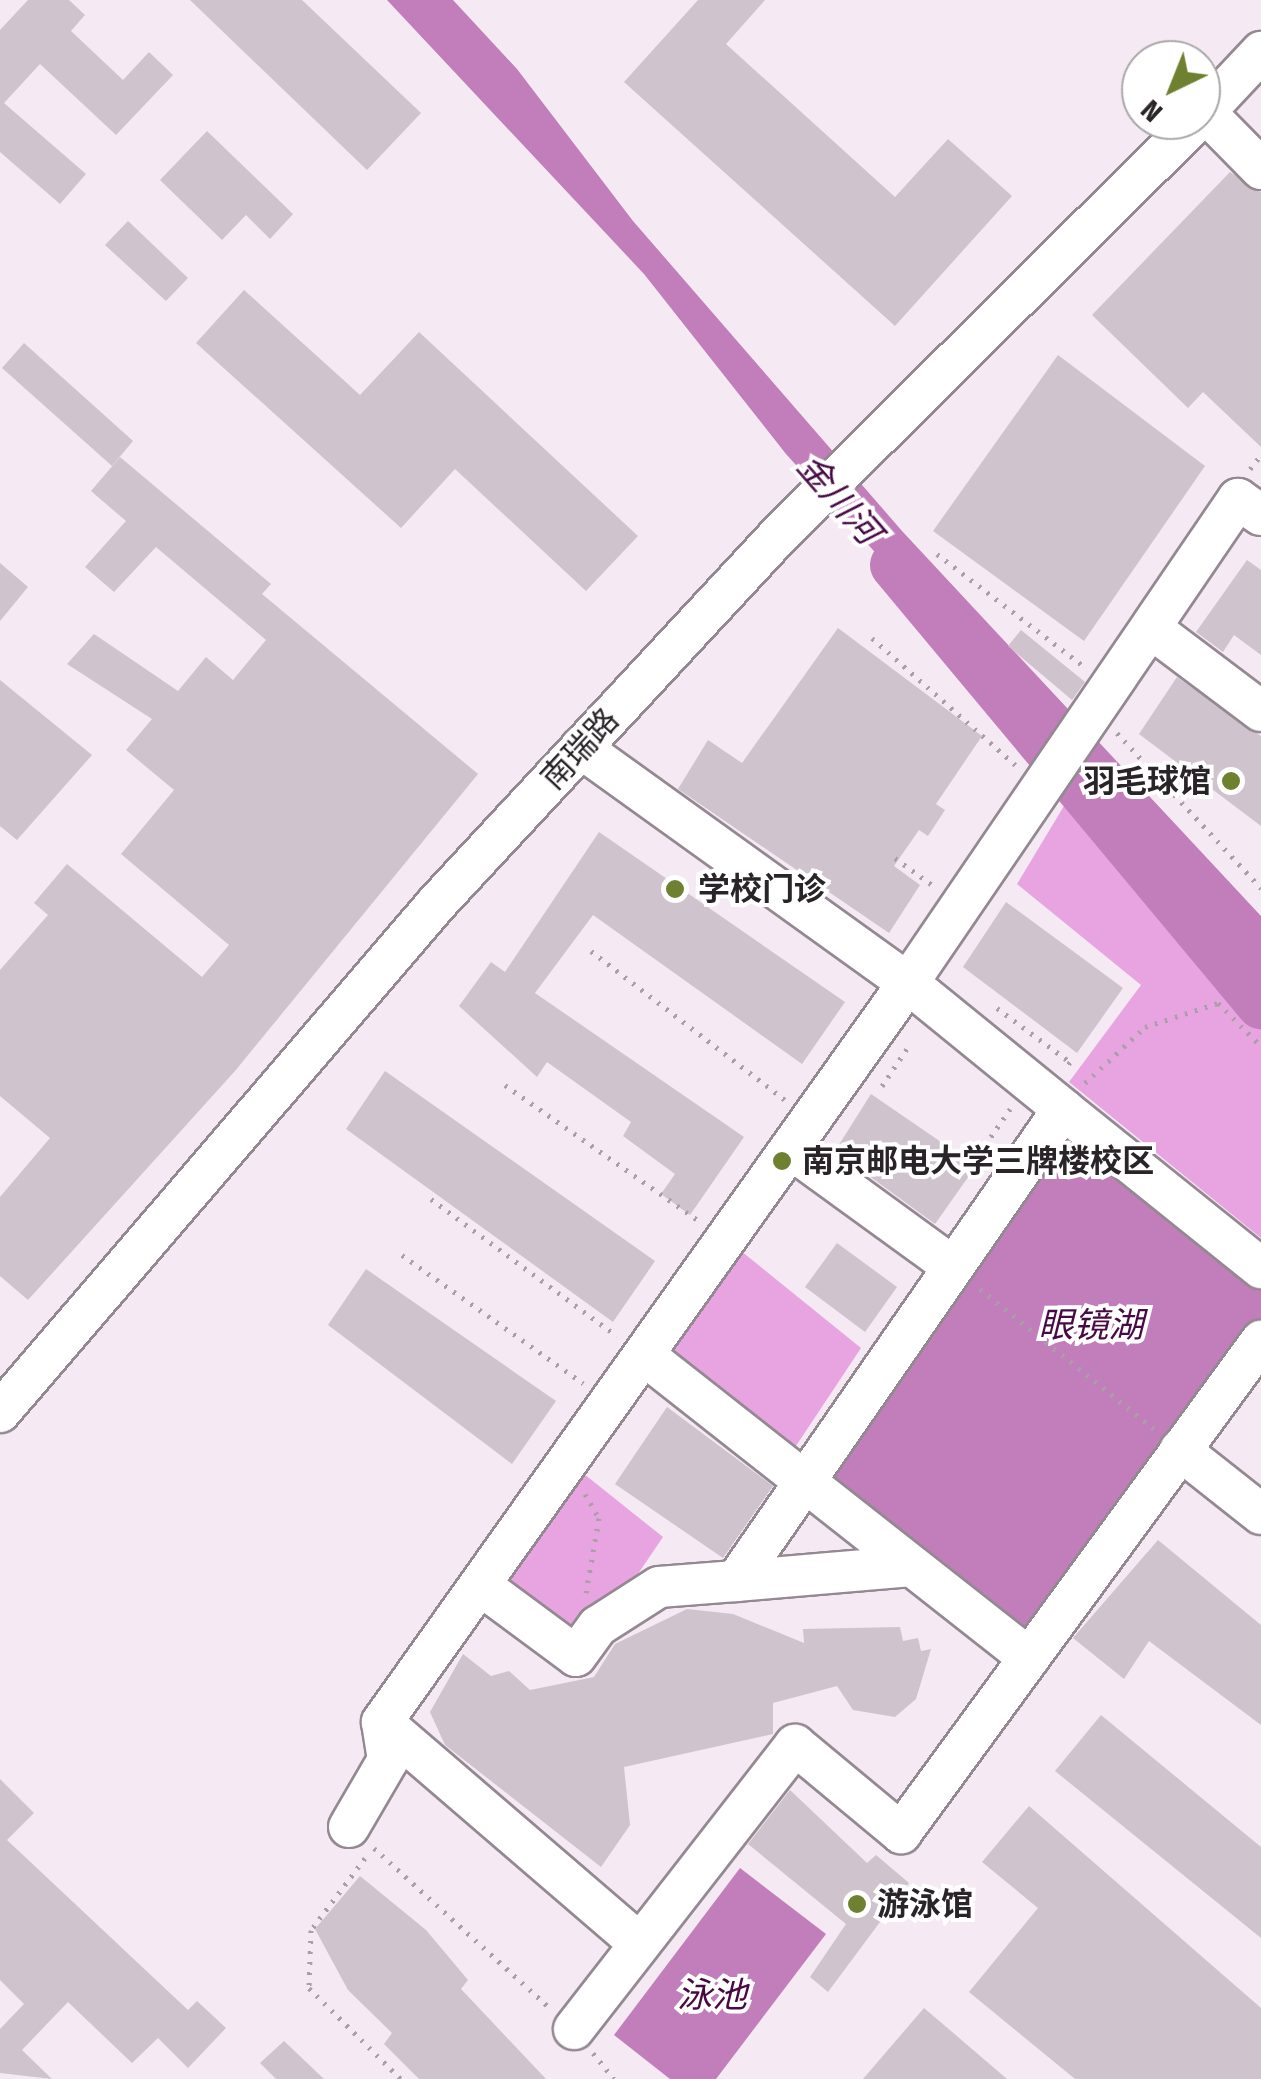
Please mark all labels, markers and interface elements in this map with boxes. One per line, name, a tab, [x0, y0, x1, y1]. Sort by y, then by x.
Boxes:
north arrow	[1121, 40, 1221, 140]
text: N	[1134, 93, 1169, 129]
water label: 金川河	[789, 446, 889, 552]
street label: 南瑞路	[533, 701, 627, 797]
place label: 羽毛球馆	[1083, 762, 1211, 800]
marker: 羽毛球馆	[1220, 770, 1242, 792]
place label: 学校门诊	[698, 870, 826, 908]
marker: 学校门诊	[662, 876, 688, 902]
place label: 南京邮电大学三牌楼校区	[802, 1142, 1154, 1180]
marker: 南京邮电大学三牌楼校区	[771, 1150, 793, 1172]
water label: 眼镜湖	[1039, 1304, 1143, 1346]
place label: 游泳馆	[877, 1885, 973, 1923]
marker: 游泳馆	[846, 1893, 868, 1915]
water label: 泳池	[677, 1974, 747, 2016]

